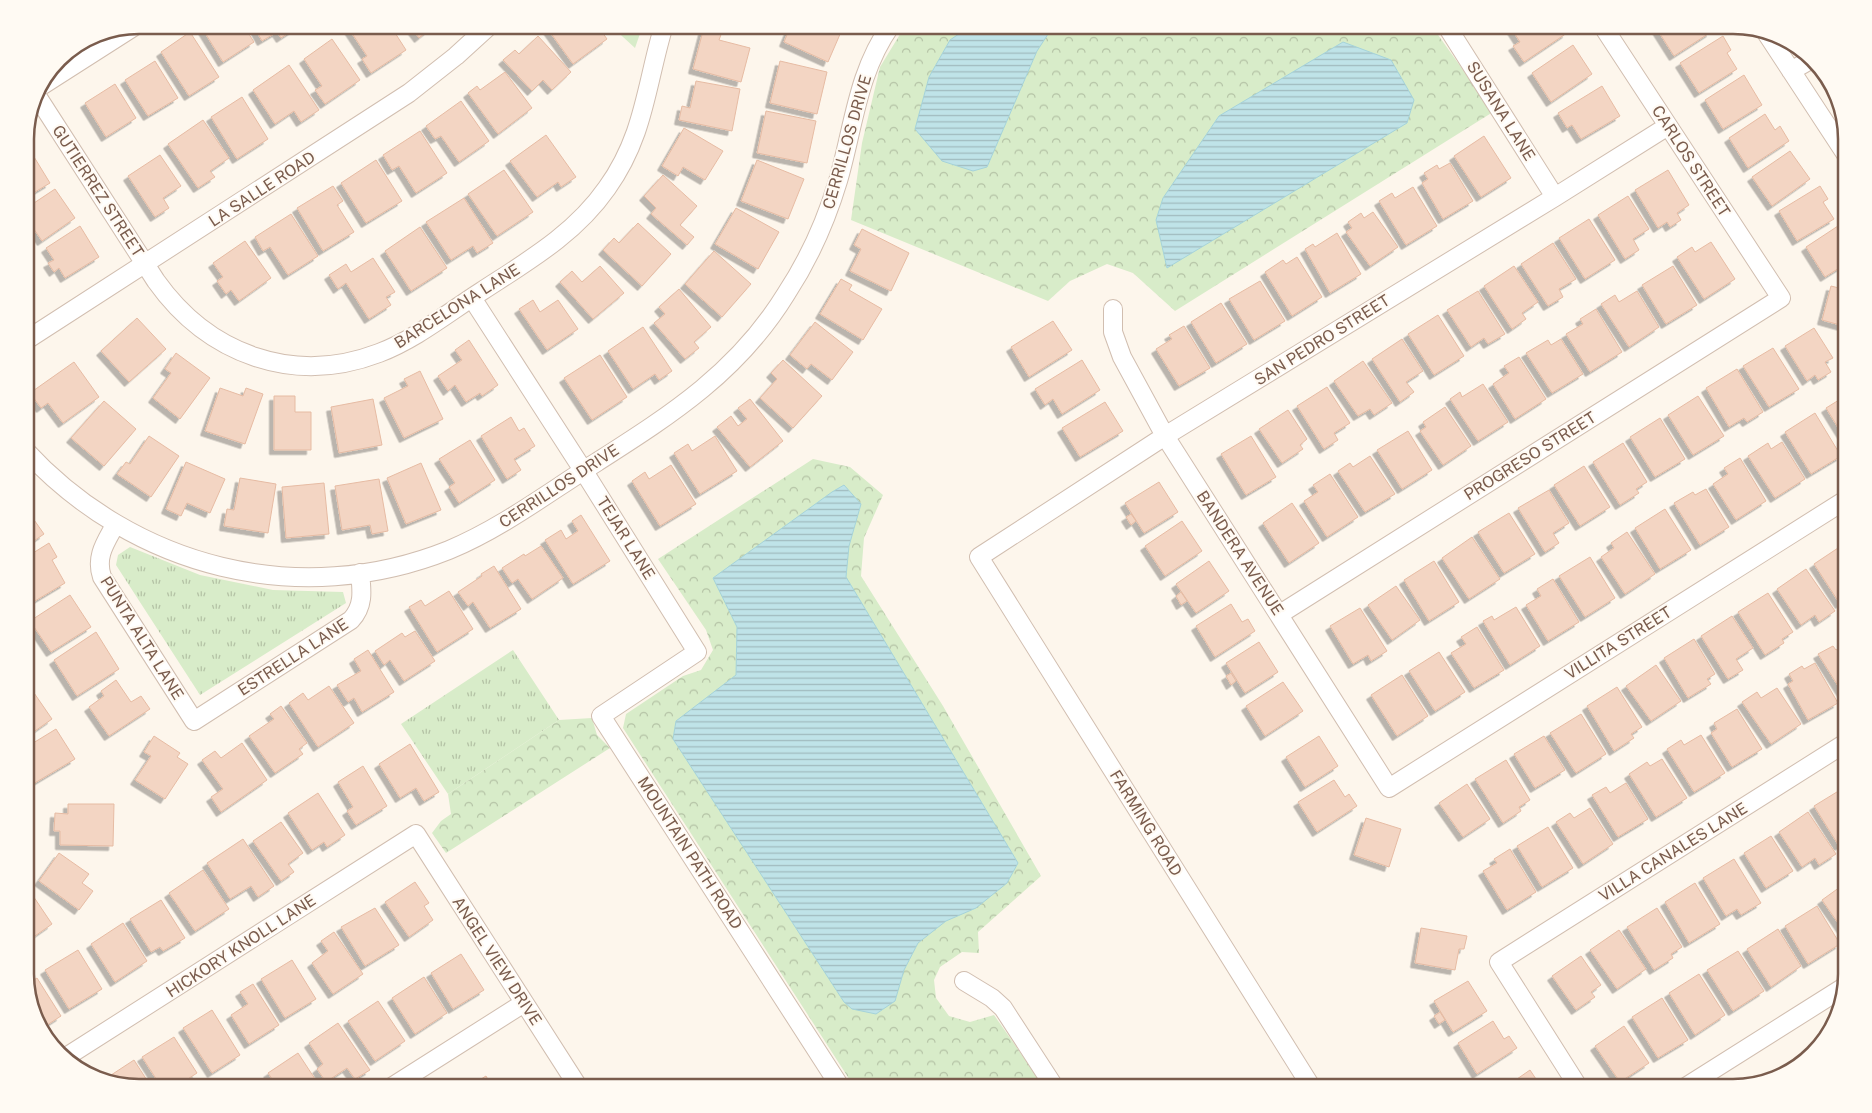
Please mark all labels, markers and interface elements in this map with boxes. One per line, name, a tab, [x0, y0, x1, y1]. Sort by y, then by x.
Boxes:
street label: SUSANA LANE	[1463, 58, 1539, 164]
street label: CERRILLOS DRIVE	[819, 73, 875, 211]
street label: CARLOS STREET	[1648, 102, 1734, 221]
street label: GUTIERREZ STREET	[48, 122, 148, 261]
street label: LA SALLE ROAD	[205, 147, 319, 231]
street label: BARCELONA LANE	[391, 260, 523, 352]
street label: SAN PEDRO STREET	[1251, 290, 1394, 389]
street label: PROGRESO STREET	[1461, 407, 1600, 504]
street label: CERRILLOS DRIVE	[496, 440, 622, 532]
street label: BANDERA AVENUE	[1193, 487, 1287, 619]
street label: TEJAR LANE	[593, 493, 659, 583]
street label: PUNTA ALTA LANE	[96, 573, 188, 703]
street label: VILLITA STREET	[1561, 602, 1675, 683]
street label: ESTRELLA LANE	[234, 614, 352, 700]
street label: FARMING ROAD	[1106, 767, 1186, 879]
street label: MOUNTAIN PATH ROAD	[634, 773, 746, 933]
street label: VILLA CANALES LANE	[1595, 799, 1751, 905]
street label: HICKORY KNOLL LANE	[163, 891, 319, 1001]
street label: ANGEL VIEW DRIVE	[448, 893, 546, 1029]

